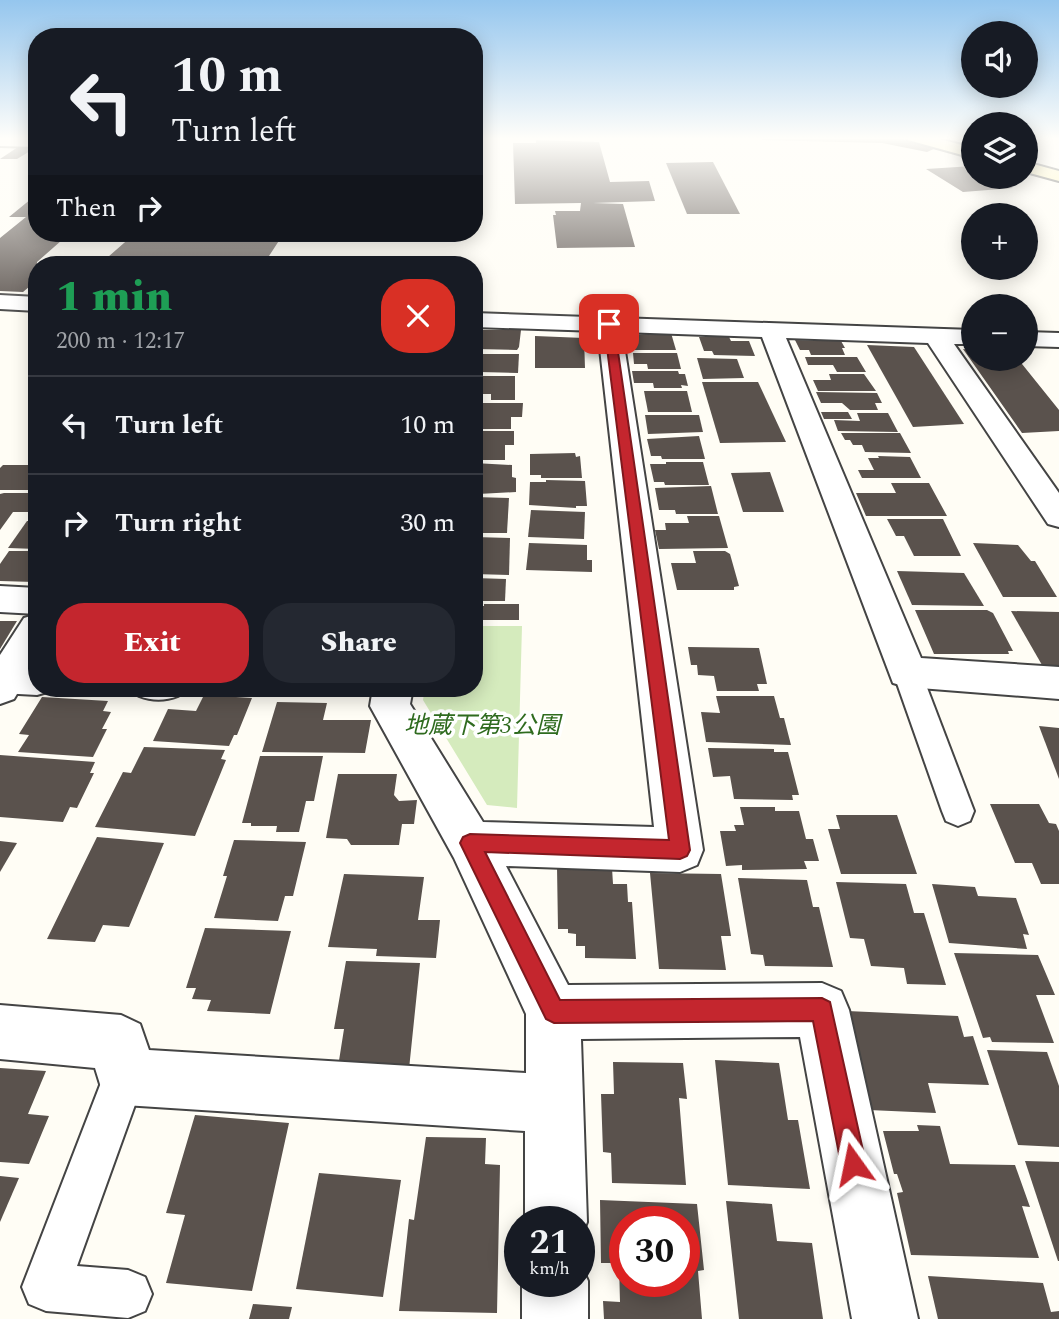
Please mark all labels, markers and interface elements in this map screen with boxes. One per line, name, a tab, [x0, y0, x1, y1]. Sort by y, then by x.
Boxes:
map controls	[961, 21, 1038, 371]
button: sound	[961, 21, 1038, 98]
text: 10 m	[171, 39, 282, 114]
icon: left	[56, 56, 147, 147]
text: Turn left	[171, 107, 297, 156]
button: layers	[961, 112, 1038, 189]
text: Then	[56, 188, 116, 228]
icon: right	[130, 189, 168, 227]
button: +	[961, 203, 1038, 280]
text: 1 min	[56, 266, 172, 329]
button: close	[381, 279, 455, 353]
pin	[579, 294, 639, 354]
button: −	[961, 294, 1038, 371]
icon: arrive	[590, 305, 628, 343]
text: 200 m · 12:17	[56, 324, 185, 359]
text: Turn left	[115, 405, 223, 445]
text: 10 m	[400, 405, 455, 445]
icon: left	[56, 406, 94, 444]
text: Turn right	[115, 503, 242, 543]
text: 30 m	[400, 503, 455, 543]
icon: right	[56, 504, 94, 542]
button: Exit	[56, 603, 249, 683]
button: Share	[263, 603, 455, 683]
park label: 地蔵下第3公園	[404, 708, 563, 744]
position arrow	[816, 1127, 890, 1201]
speed limit sign: 30	[609, 1206, 700, 1297]
text: 21	[530, 1216, 569, 1269]
text: km/h	[529, 1255, 570, 1282]

